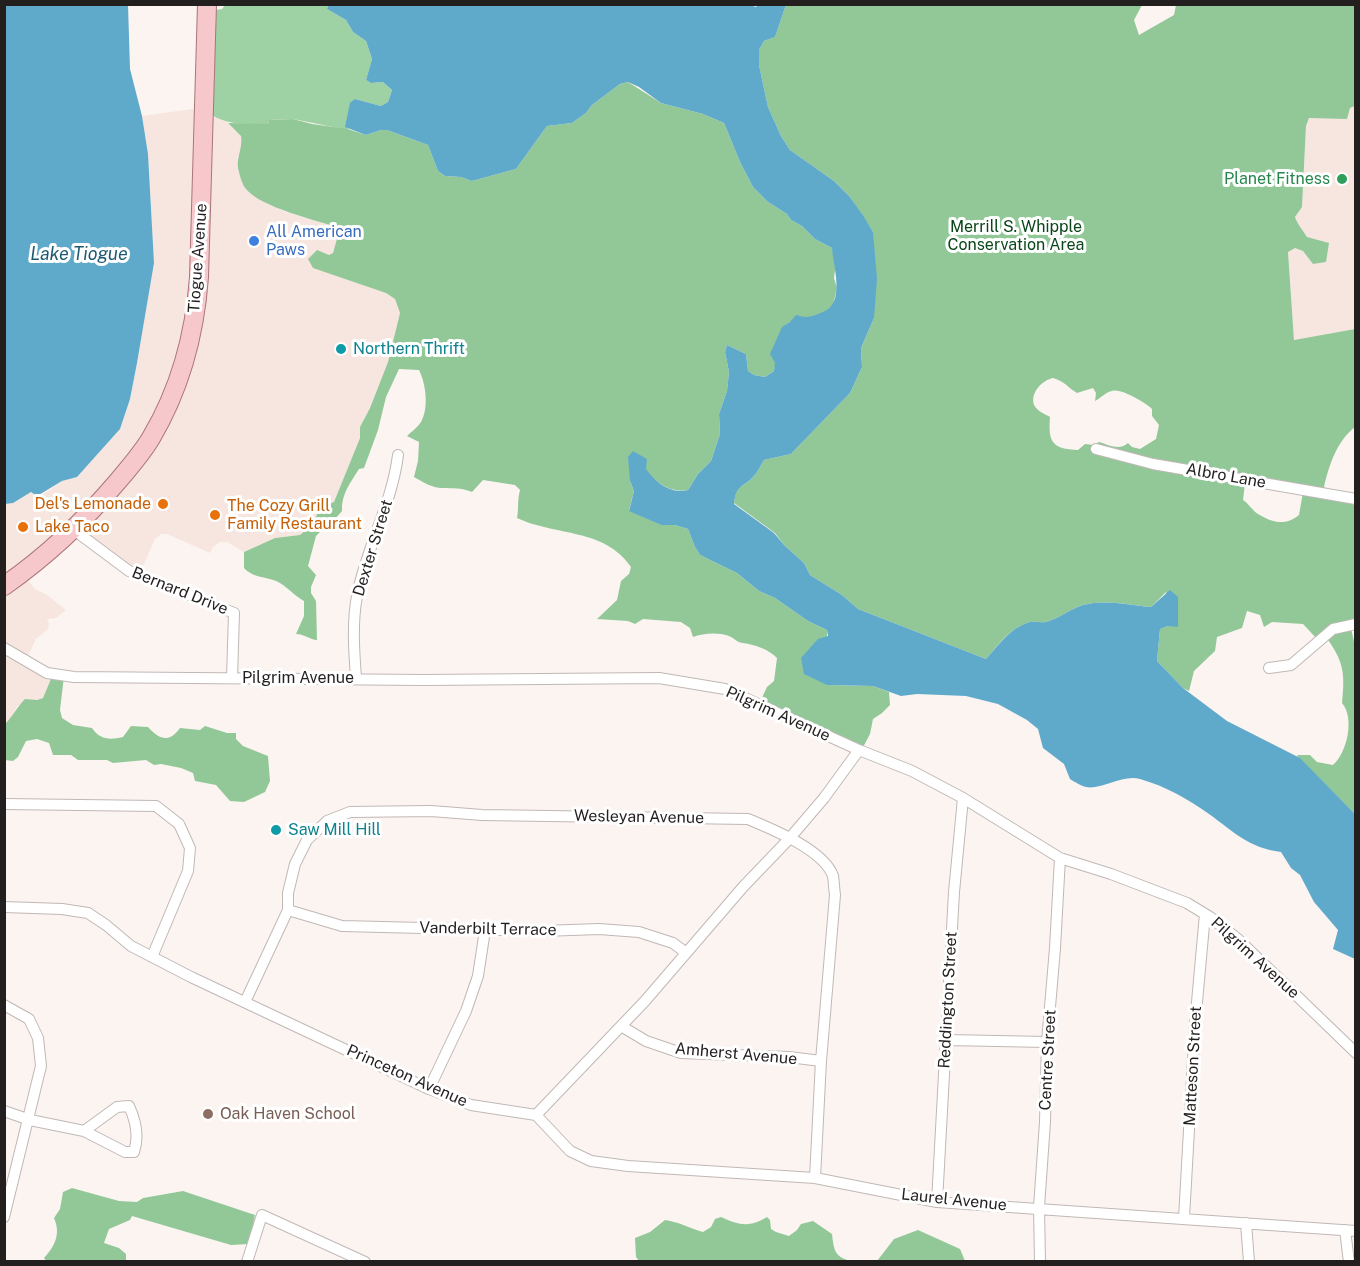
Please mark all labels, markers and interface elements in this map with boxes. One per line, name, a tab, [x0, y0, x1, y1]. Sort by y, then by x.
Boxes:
place label: Planet Fitness	[1224, 169, 1330, 189]
marker: Planet Fitness	[1335, 172, 1349, 186]
street label: Tiogue Avenue	[185, 203, 211, 313]
park label: Merrill S. Whipple Conservation Area	[948, 217, 1084, 255]
place label: All American Paws	[266, 222, 362, 260]
marker: All American Paws	[247, 234, 261, 248]
water label: Lake Tiogue	[30, 243, 128, 265]
place label: Northern Thrift	[353, 339, 465, 359]
marker: Northern Thrift	[334, 342, 348, 356]
street label: Albro Lane	[1185, 460, 1267, 492]
place label: Del's Lemonade	[34, 494, 151, 514]
place label: The Cozy Grill Family Restaurant	[227, 496, 362, 534]
marker: Del's Lemonade	[156, 497, 170, 511]
street label: Dexter Street	[349, 497, 397, 599]
marker: The Cozy Grill Family Restaurant	[208, 508, 222, 522]
place label: Lake Taco	[35, 517, 109, 537]
marker: Lake Taco	[16, 520, 30, 534]
street label: Bernard Drive	[129, 563, 231, 619]
street label: Pilgrim Avenue	[242, 668, 354, 688]
street label: Pilgrim Avenue	[723, 682, 833, 746]
street label: Wesleyan Avenue	[574, 806, 704, 828]
place label: Saw Mill Hill	[288, 820, 381, 840]
marker: Saw Mill Hill	[269, 823, 283, 837]
street label: Pilgrim Avenue	[1207, 913, 1303, 1003]
street label: Vanderbilt Terrace	[419, 918, 557, 940]
street label: Reddington Street	[935, 931, 961, 1069]
street label: Matteson Street	[1180, 1006, 1206, 1126]
street label: Centre Street	[1036, 1009, 1060, 1111]
street label: Amherst Avenue	[674, 1039, 798, 1069]
street label: Princeton Avenue	[344, 1041, 470, 1111]
place label: Oak Haven School	[220, 1104, 356, 1124]
marker: Oak Haven School	[201, 1107, 215, 1121]
street label: Laurel Avenue	[900, 1185, 1008, 1215]

